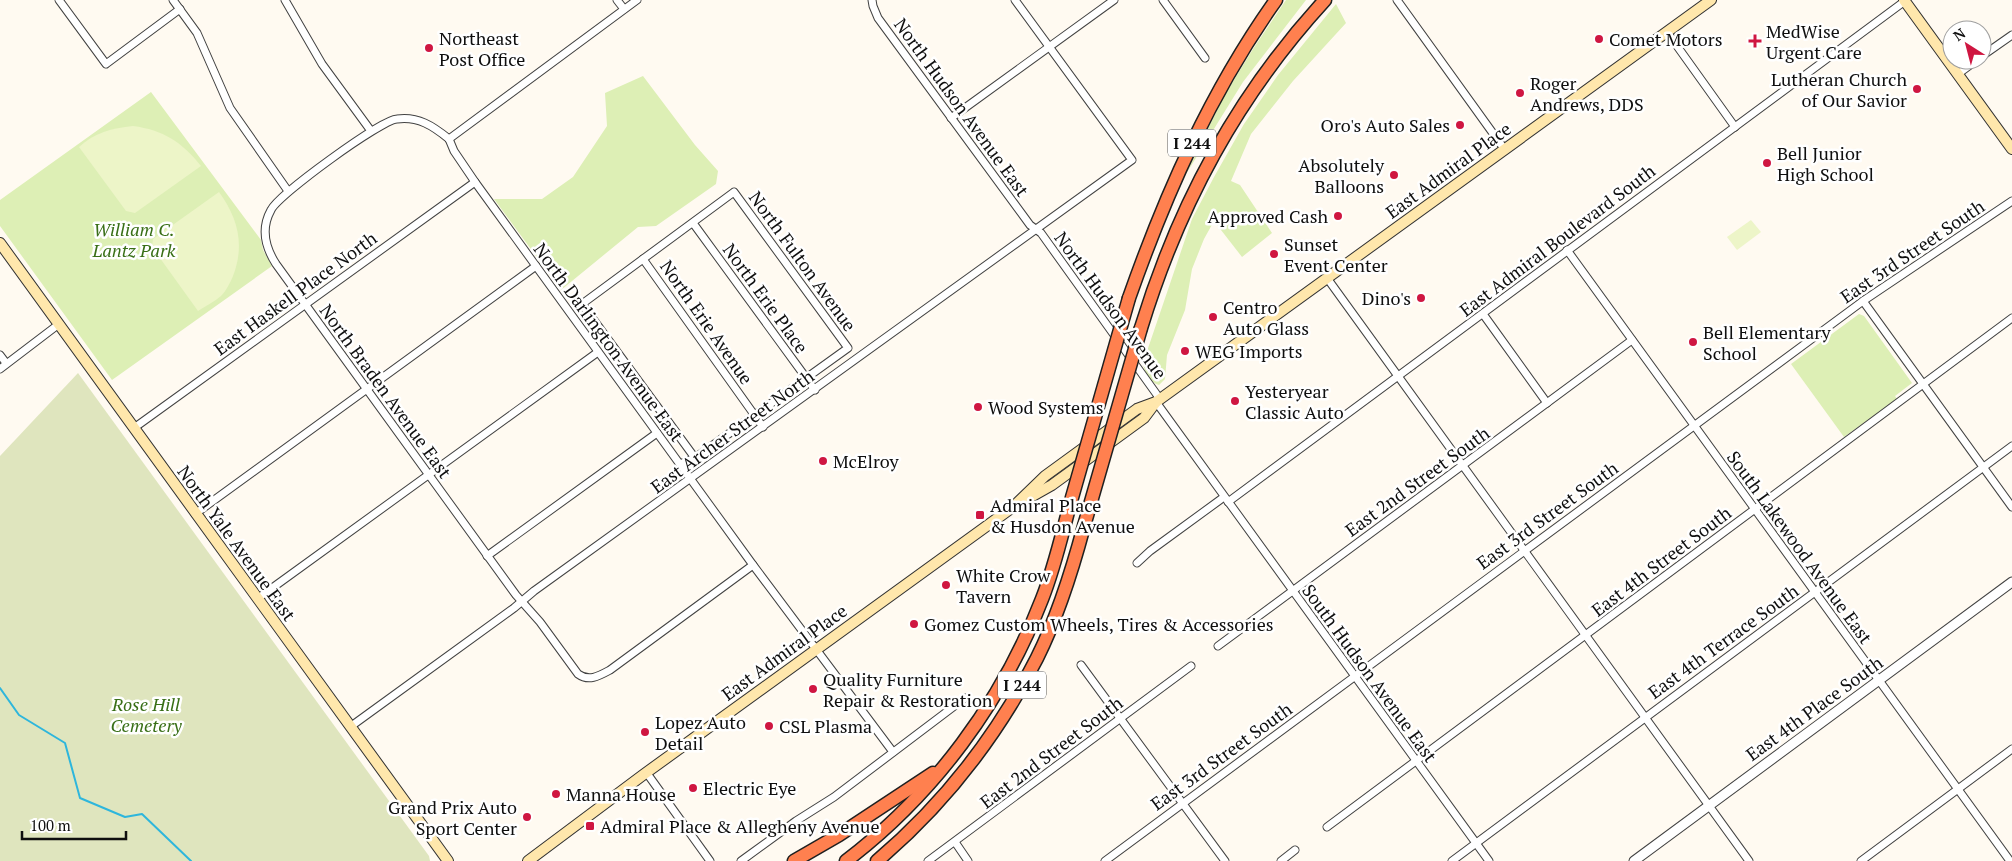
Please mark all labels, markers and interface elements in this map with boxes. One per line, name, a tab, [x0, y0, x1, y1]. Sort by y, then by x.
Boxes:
street label: North Hudson Avenue East	[889, 13, 1035, 201]
place label: MedWise Urgent Care	[1766, 19, 1862, 64]
north arrow	[1942, 20, 1992, 70]
text: N	[1949, 23, 1969, 45]
place label: Northeast Post Office	[439, 26, 525, 71]
place label: Comet Motors	[1609, 27, 1722, 51]
marker: Comet Motors	[1593, 33, 1605, 45]
marker: MedWise Urgent Care	[1748, 34, 1762, 48]
marker: Northeast Post Office	[423, 42, 435, 54]
place label: Lutheran Church of Our Savior	[1771, 67, 1907, 112]
place label: Roger Andrews, DDS	[1530, 71, 1644, 116]
marker: Lutheran Church of Our Savior	[1911, 83, 1923, 95]
marker: Roger Andrews, DDS	[1514, 87, 1526, 99]
place label: Oro's Auto Sales	[1321, 113, 1450, 137]
street label: East Admiral Place	[1380, 116, 1516, 224]
marker: Oro's Auto Sales	[1454, 119, 1466, 131]
road number: I 244	[1168, 130, 1216, 156]
place label: Bell Junior High School	[1777, 141, 1874, 186]
place label: Absolutely Balloons	[1298, 153, 1385, 198]
marker: Bell Junior High School	[1761, 157, 1773, 169]
street label: East Admiral Boulevard South	[1454, 158, 1660, 322]
marker: Absolutely Balloons	[1388, 169, 1400, 181]
street label: North Fulton Avenue	[744, 186, 862, 336]
street label: East 3rd Street South	[1835, 194, 1989, 308]
place label: Approved Cash	[1208, 204, 1328, 228]
marker: Approved Cash	[1332, 210, 1344, 222]
park label: William C. Lantz Park	[91, 217, 176, 262]
street label: East Haskell Place North	[209, 226, 382, 360]
street label: North Hudson Avenue	[1049, 227, 1173, 383]
place label: Sunset Event Center	[1284, 232, 1388, 277]
street label: North Darlington Avenue East	[529, 238, 689, 446]
street label: North Erie Place	[718, 238, 814, 358]
marker: Sunset Event Center	[1268, 248, 1280, 260]
street label: North Erie Avenue	[655, 255, 759, 389]
place label: Dino's	[1362, 286, 1411, 310]
marker: Dino's	[1415, 292, 1427, 304]
place label: Centro Auto Glass	[1223, 295, 1309, 340]
street label: North Braden Avenue East	[315, 299, 458, 483]
marker: Centro Auto Glass	[1207, 311, 1219, 323]
place label: Bell Elementary School	[1703, 320, 1832, 365]
marker: Bell Elementary School	[1687, 336, 1699, 348]
place label: WEG Imports	[1195, 339, 1302, 363]
marker: WEG Imports	[1179, 345, 1191, 357]
street label: East Archer Street North	[646, 363, 819, 498]
place label: Yesteryear Classic Auto	[1245, 379, 1344, 424]
place label: Wood Systems	[988, 395, 1104, 419]
marker: Yesteryear Classic Auto	[1229, 395, 1241, 407]
marker: Wood Systems	[972, 401, 984, 413]
street label: East 2nd Street South	[1340, 420, 1494, 541]
street label: South Lakewood Avenue East	[1722, 446, 1878, 648]
place label: McElroy	[833, 449, 899, 473]
marker: McElroy	[817, 455, 829, 467]
street label: East 3rd Street South	[1472, 455, 1623, 574]
street label: North Yale Avenue East	[172, 460, 302, 626]
place label: Admiral Place & Husdon Avenue	[990, 493, 1135, 538]
street label: East 4th Street South	[1586, 500, 1736, 621]
marker: Admiral Place & Husdon Avenue	[974, 509, 986, 521]
place label: White Crow Tavern	[956, 563, 1051, 608]
street label: East 4th Terrace South	[1643, 578, 1803, 704]
marker: White Crow Tavern	[940, 579, 952, 591]
street label: South Hudson Avenue East	[1297, 579, 1443, 767]
street label: East Admiral Place	[716, 598, 852, 706]
place label: Gomez Custom Wheels, Tires & Accessories	[924, 612, 1274, 636]
marker: Gomez Custom Wheels, Tires & Accessories	[908, 618, 920, 630]
street label: East 4th Place South	[1741, 650, 1888, 766]
place label: Quality Furniture Repair & Restoration	[823, 667, 993, 712]
road number: I 244	[998, 672, 1046, 698]
marker: Quality Furniture Repair & Restoration	[807, 683, 819, 695]
street label: East 2nd Street South	[975, 690, 1128, 814]
park label: Rose Hill Cemetery	[110, 692, 182, 737]
street label: East 3rd Street South	[1146, 696, 1297, 815]
place label: Lopez Auto Detail	[655, 710, 746, 755]
place label: CSL Plasma	[779, 714, 872, 738]
marker: CSL Plasma	[763, 720, 775, 732]
marker: Lopez Auto Detail	[639, 726, 651, 738]
place label: Electric Eye	[703, 776, 796, 800]
place label: Manna House	[566, 782, 676, 806]
marker: Electric Eye	[687, 782, 699, 794]
marker: Manna House	[550, 788, 562, 800]
place label: Grand Prix Auto Sport Center	[388, 795, 517, 840]
scale bar	[22, 808, 126, 840]
marker: Grand Prix Auto Sport Center	[521, 811, 533, 823]
place label: Admiral Place & Allegheny Avenue	[600, 814, 879, 838]
text: 100 m	[30, 815, 71, 835]
marker: Admiral Place & Allegheny Avenue	[584, 820, 596, 832]

